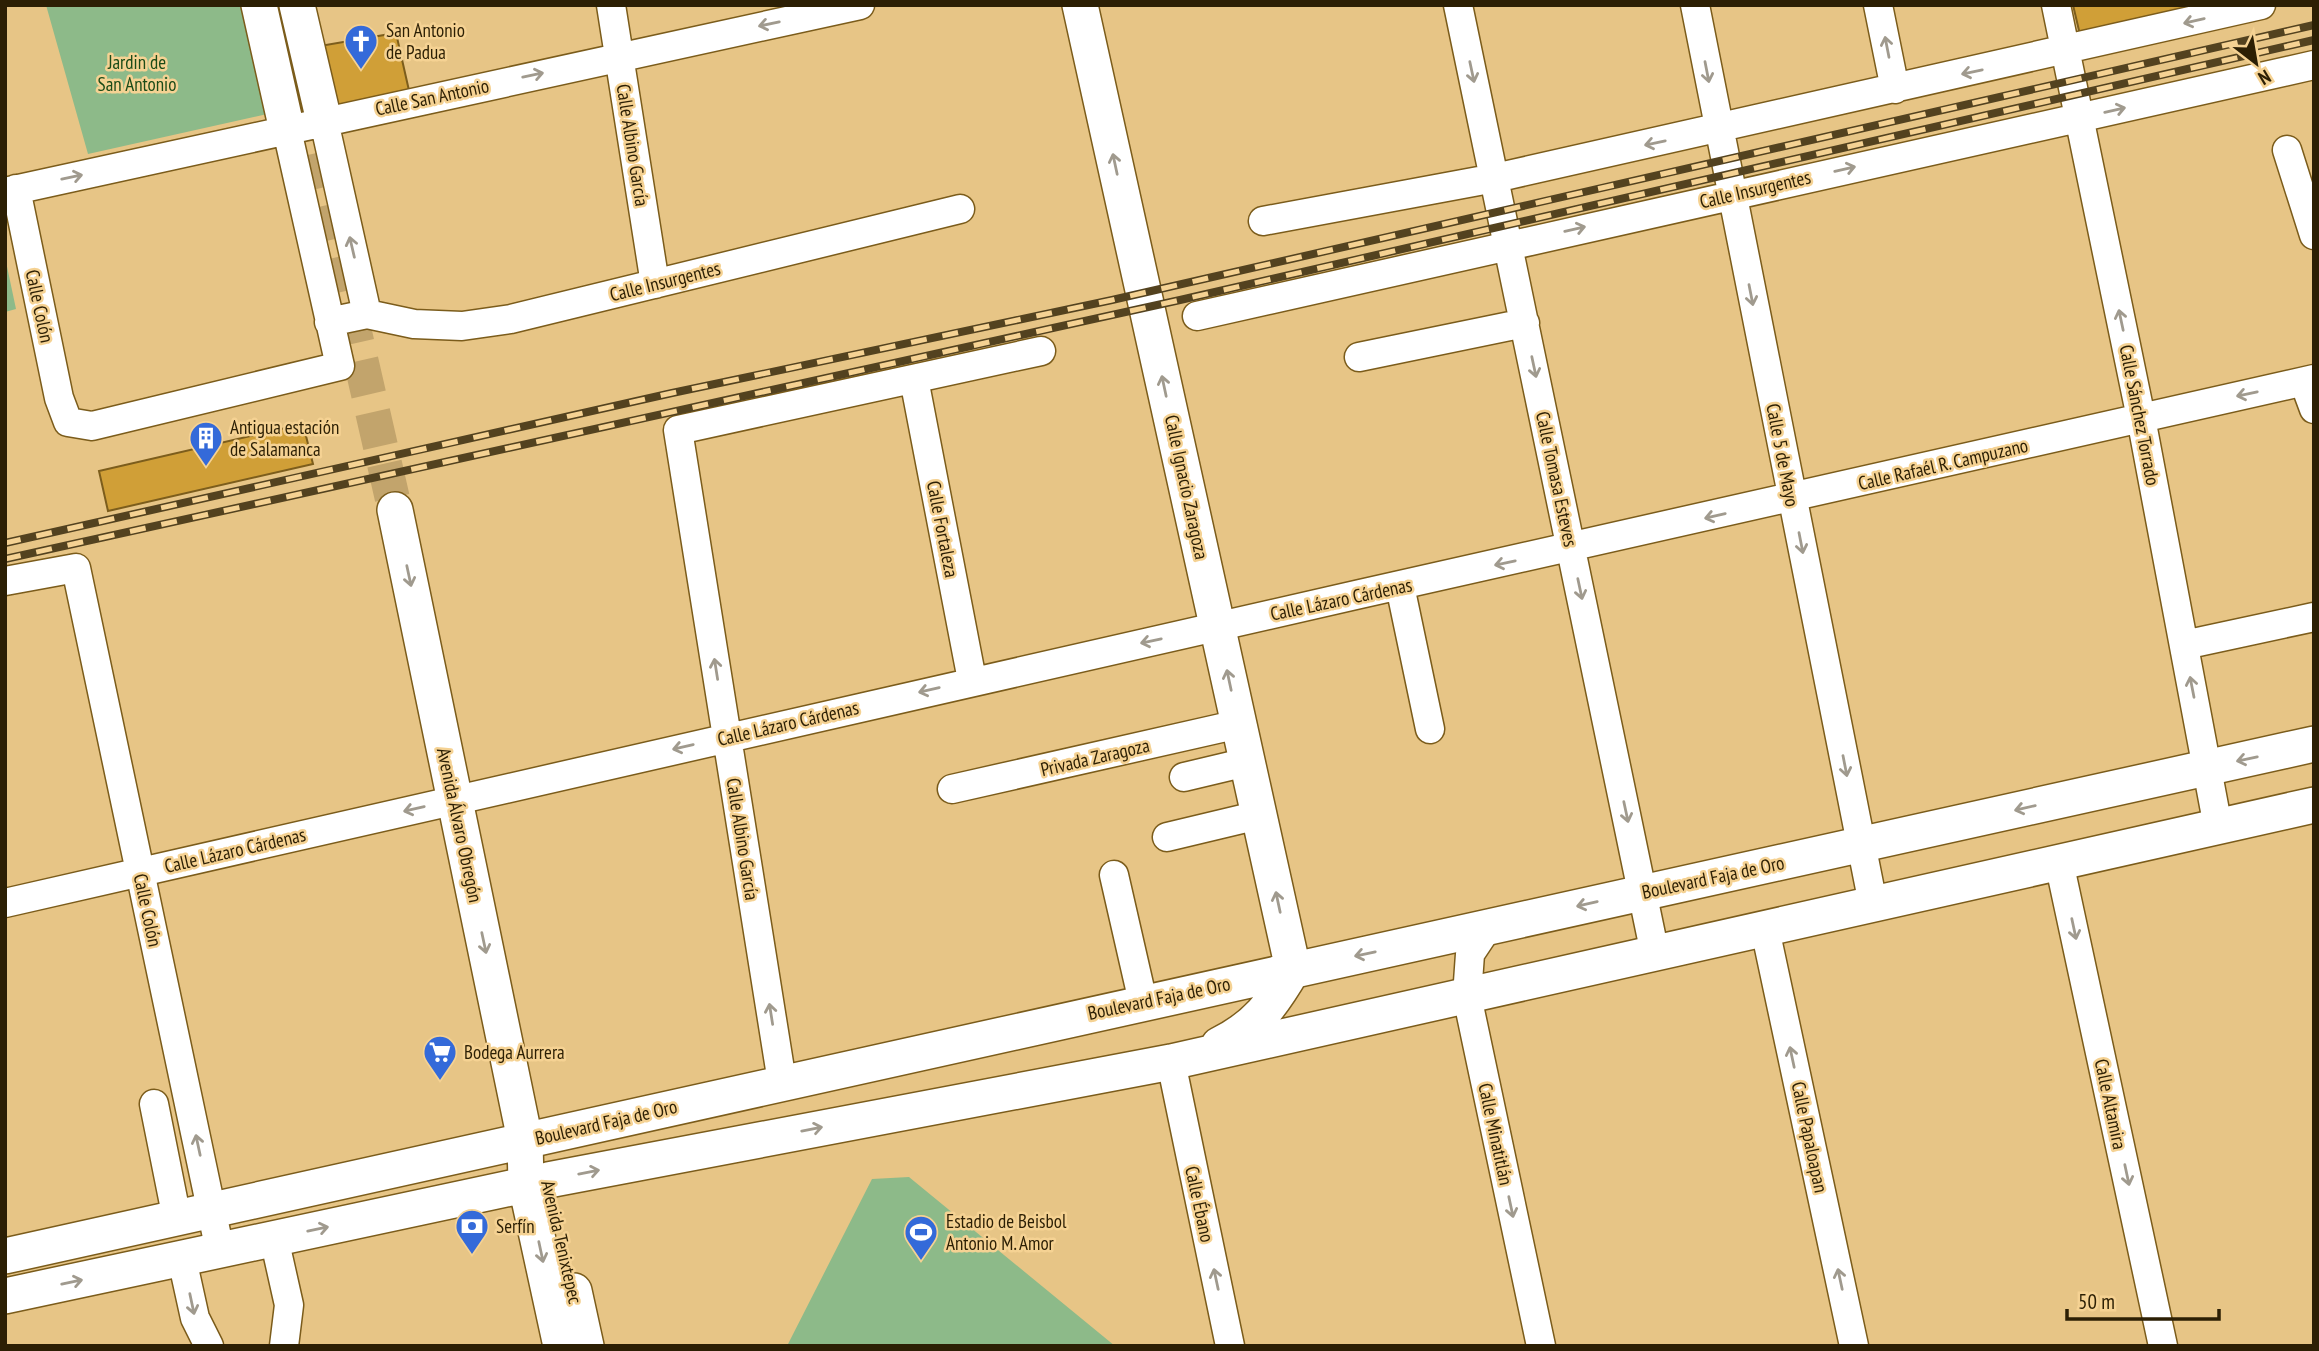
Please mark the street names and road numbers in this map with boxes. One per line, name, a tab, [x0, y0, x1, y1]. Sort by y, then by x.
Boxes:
street label: Calle San Antonio	[373, 73, 491, 121]
street label: Calle Albino García	[612, 82, 654, 208]
street label: Calle Insurgentes	[1697, 165, 1813, 213]
street label: Calle Insurgentes	[607, 256, 723, 306]
street label: Calle Colón	[21, 267, 59, 345]
street label: Calle Sánchez Torrado	[2115, 343, 2165, 487]
street label: Calle 5 de Mayo	[1761, 401, 1805, 509]
street label: Calle Tomasa Esteves	[1531, 409, 1583, 549]
street label: Calle Ignacio Zaragoza	[1160, 412, 1214, 562]
street label: Calle Rafaél R. Campuzano	[1856, 433, 2030, 495]
street label: Calle Fortaleza	[922, 479, 964, 579]
street label: Calle Lázaro Cárdenas	[1268, 572, 1414, 626]
street label: Calle Lázaro Cárdenas	[715, 695, 861, 751]
street label: Privada Zaragoza	[1038, 733, 1152, 781]
street label: Avenida Álvaro Obregón	[432, 745, 488, 905]
street label: Calle Albino García	[722, 776, 764, 902]
street label: Calle Lázaro Cárdenas	[162, 822, 308, 878]
street label: Boulevard Faja de Oro	[1640, 850, 1786, 904]
street label: Calle Colón	[129, 871, 167, 949]
street label: Boulevard Faja de Oro	[1086, 971, 1232, 1025]
street label: Calle Altamira	[2090, 1057, 2132, 1151]
street label: Calle Papaloapan	[1787, 1079, 1833, 1195]
street label: Calle Minatitlán	[1473, 1081, 1519, 1187]
street label: Boulevard Faja de Oro	[533, 1094, 679, 1150]
street label: Calle Ébano	[1180, 1164, 1220, 1244]
street label: Avenida Tenixtepec	[536, 1178, 588, 1306]

